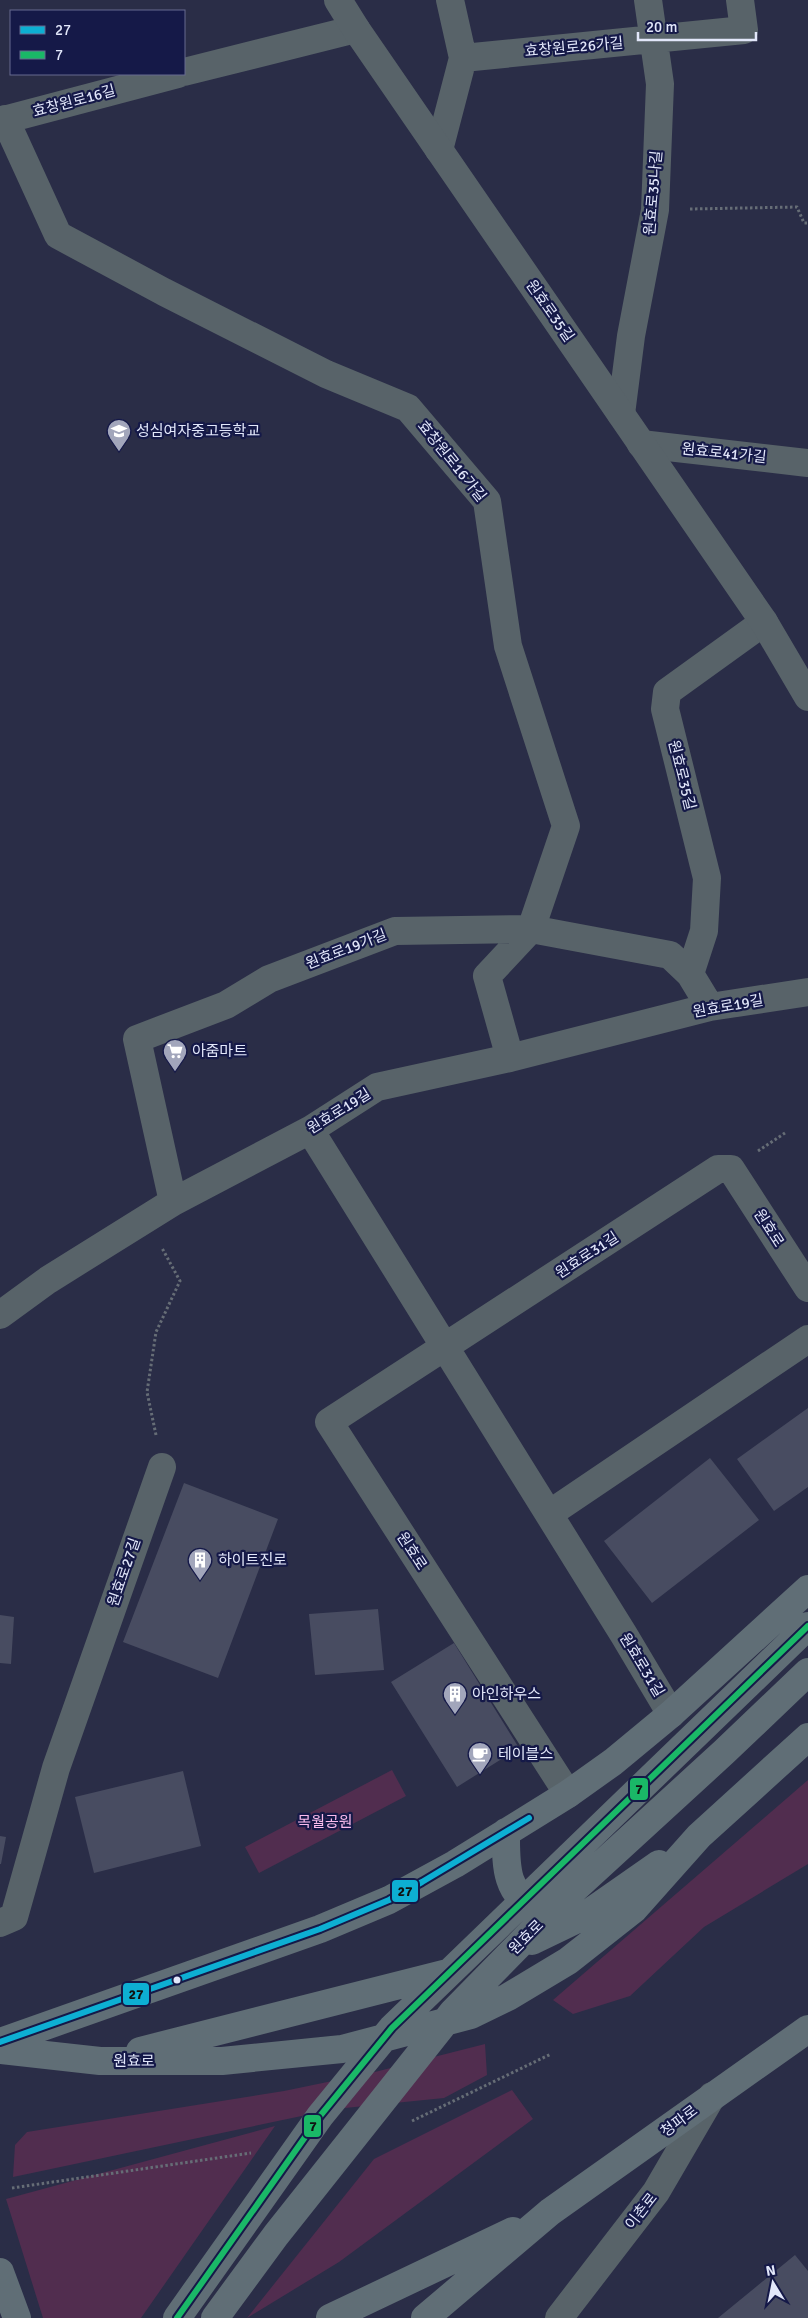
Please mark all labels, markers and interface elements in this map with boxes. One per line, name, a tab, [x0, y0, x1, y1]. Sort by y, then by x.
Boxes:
legend	[10, 10, 185, 75]
scale bar	[638, 10, 756, 42]
text: 20 m	[646, 18, 677, 36]
text: 27	[55, 21, 71, 39]
street label: 효창원로26가길	[524, 34, 624, 60]
text: 7	[55, 46, 63, 64]
street label: 효창원로16길	[31, 81, 117, 121]
street label: 원효로35나길	[640, 150, 666, 236]
street label: 원효로35길	[522, 277, 578, 345]
street label: 효창원로16가길	[414, 417, 490, 505]
school or university icon: 성심여자중고등학교	[106, 418, 132, 452]
place label: 성심여자중고등학교	[136, 422, 260, 440]
street label: 원효로41가길	[681, 440, 767, 466]
street label: 원효로35길	[665, 738, 699, 812]
street label: 원효로19가길	[303, 925, 389, 973]
street label: 원효로19길	[691, 991, 765, 1021]
supermarket icon: 아줌마트	[162, 1038, 188, 1072]
place label: 아줌마트	[192, 1042, 247, 1060]
street label: 원효로19길	[304, 1084, 374, 1138]
street label: 원효로	[750, 1206, 788, 1250]
street label: 원효로31길	[552, 1228, 622, 1282]
street label: 원효로	[393, 1529, 431, 1573]
street label: 원효로27길	[104, 1535, 144, 1609]
building icon: 하이트진로	[187, 1547, 213, 1581]
place label: 하이트진로	[218, 1551, 287, 1569]
street label: 원효로31길	[616, 1630, 668, 1700]
building icon: 아인하우스	[442, 1681, 468, 1715]
place label: 아인하우스	[472, 1685, 541, 1703]
cafe icon: 테이블스	[467, 1741, 493, 1775]
place label: 테이블스	[498, 1745, 553, 1763]
line badge: 7	[629, 1777, 649, 1801]
text: 7	[635, 1781, 643, 1798]
park label: 목월공원	[297, 1813, 353, 1831]
line badge: 27	[391, 1879, 419, 1903]
text: 27	[397, 1883, 413, 1900]
street label: 원효로	[505, 1916, 547, 1958]
unlabelled marker	[172, 1975, 182, 1985]
line badge: 27	[122, 1982, 150, 2006]
text: 27	[128, 1986, 144, 2003]
street label: 원효로	[113, 2052, 155, 2070]
street label: 청파로	[657, 2101, 701, 2141]
line badge: 7	[303, 2114, 322, 2138]
text: 7	[309, 2118, 317, 2135]
street label: 이촌로	[621, 2189, 661, 2233]
north arrow	[748, 2258, 798, 2308]
text: N	[765, 2261, 777, 2280]

